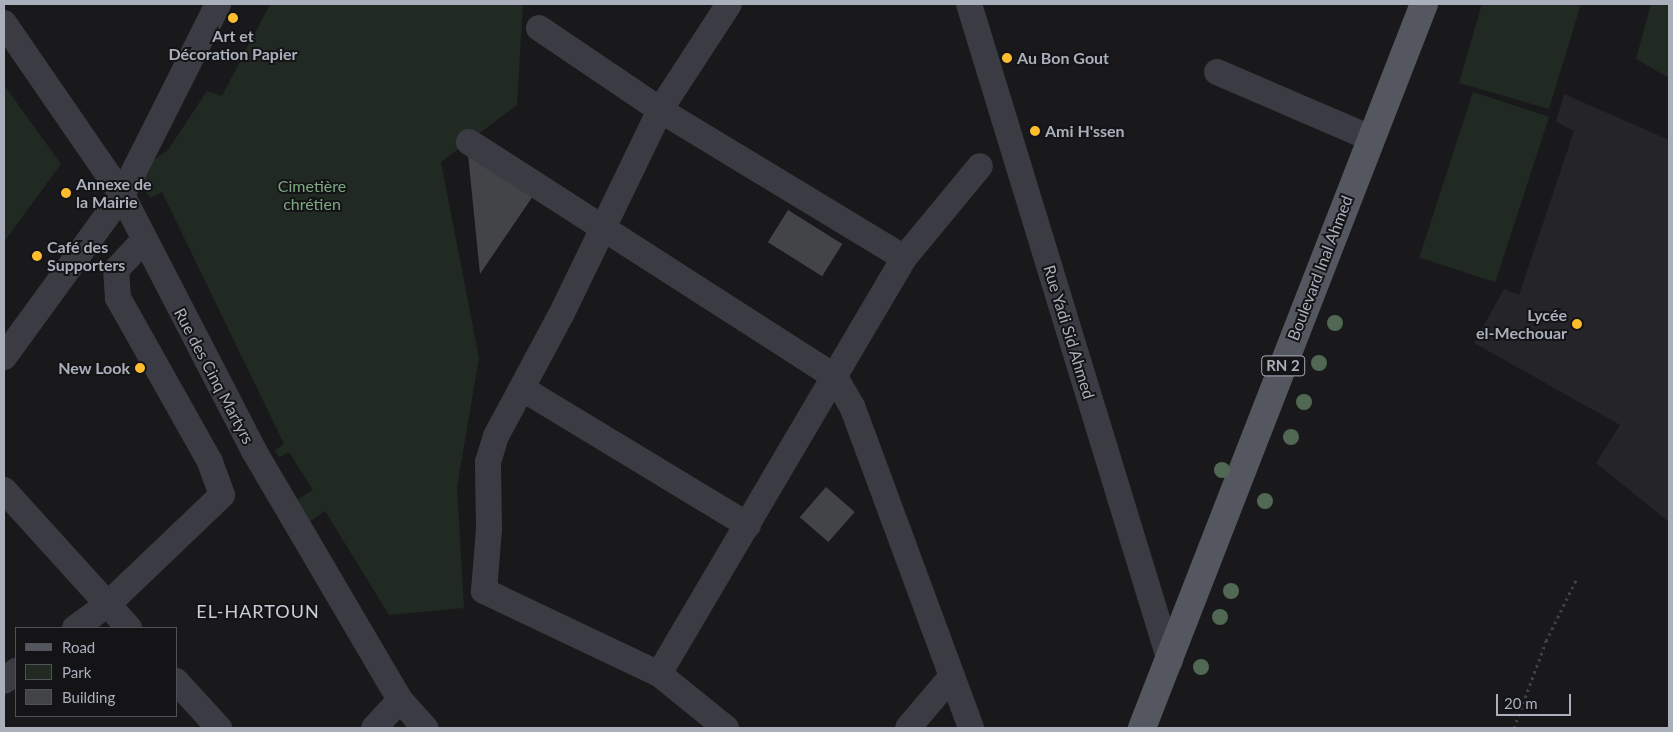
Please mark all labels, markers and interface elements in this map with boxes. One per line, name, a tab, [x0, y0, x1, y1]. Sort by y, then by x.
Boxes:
marker: Art et Décoration Papier	[227, 12, 239, 24]
place label: Art et Décoration Papier	[168, 26, 298, 64]
place label: Au Bon Gout	[1017, 48, 1109, 68]
marker: Au Bon Gout	[1001, 52, 1013, 64]
place label: Ami H'ssen	[1045, 121, 1125, 141]
marker: Ami H'ssen	[1029, 125, 1041, 137]
place label: Annexe de la Mairie	[76, 174, 152, 212]
park label: Cimetière chrétien	[278, 176, 346, 214]
marker: Annexe de la Mairie	[60, 187, 72, 199]
street label: Boulevard Inal Ahmed	[1283, 193, 1357, 343]
place label: Café des Supporters	[47, 237, 125, 275]
marker: Café des Supporters	[31, 250, 43, 262]
street label: Rue Yadi Sid Ahmed	[1039, 262, 1099, 402]
street label: Rue des Cinq Martyrs	[170, 305, 258, 447]
place label: Lycée el-Mechouar	[1476, 305, 1567, 343]
marker: Lycée el-Mechouar	[1571, 318, 1583, 330]
road number: RN 2	[1260, 354, 1306, 378]
place label: New Look	[58, 358, 130, 378]
marker: New Look	[134, 362, 146, 374]
district label: EL-HARTOUN	[195, 600, 321, 622]
legend	[15, 627, 178, 717]
text: Road	[62, 638, 95, 656]
text: Park	[62, 663, 91, 681]
scale bar	[1498, 684, 1573, 716]
text: Building	[62, 688, 115, 706]
text: 20 m	[1504, 694, 1538, 712]

